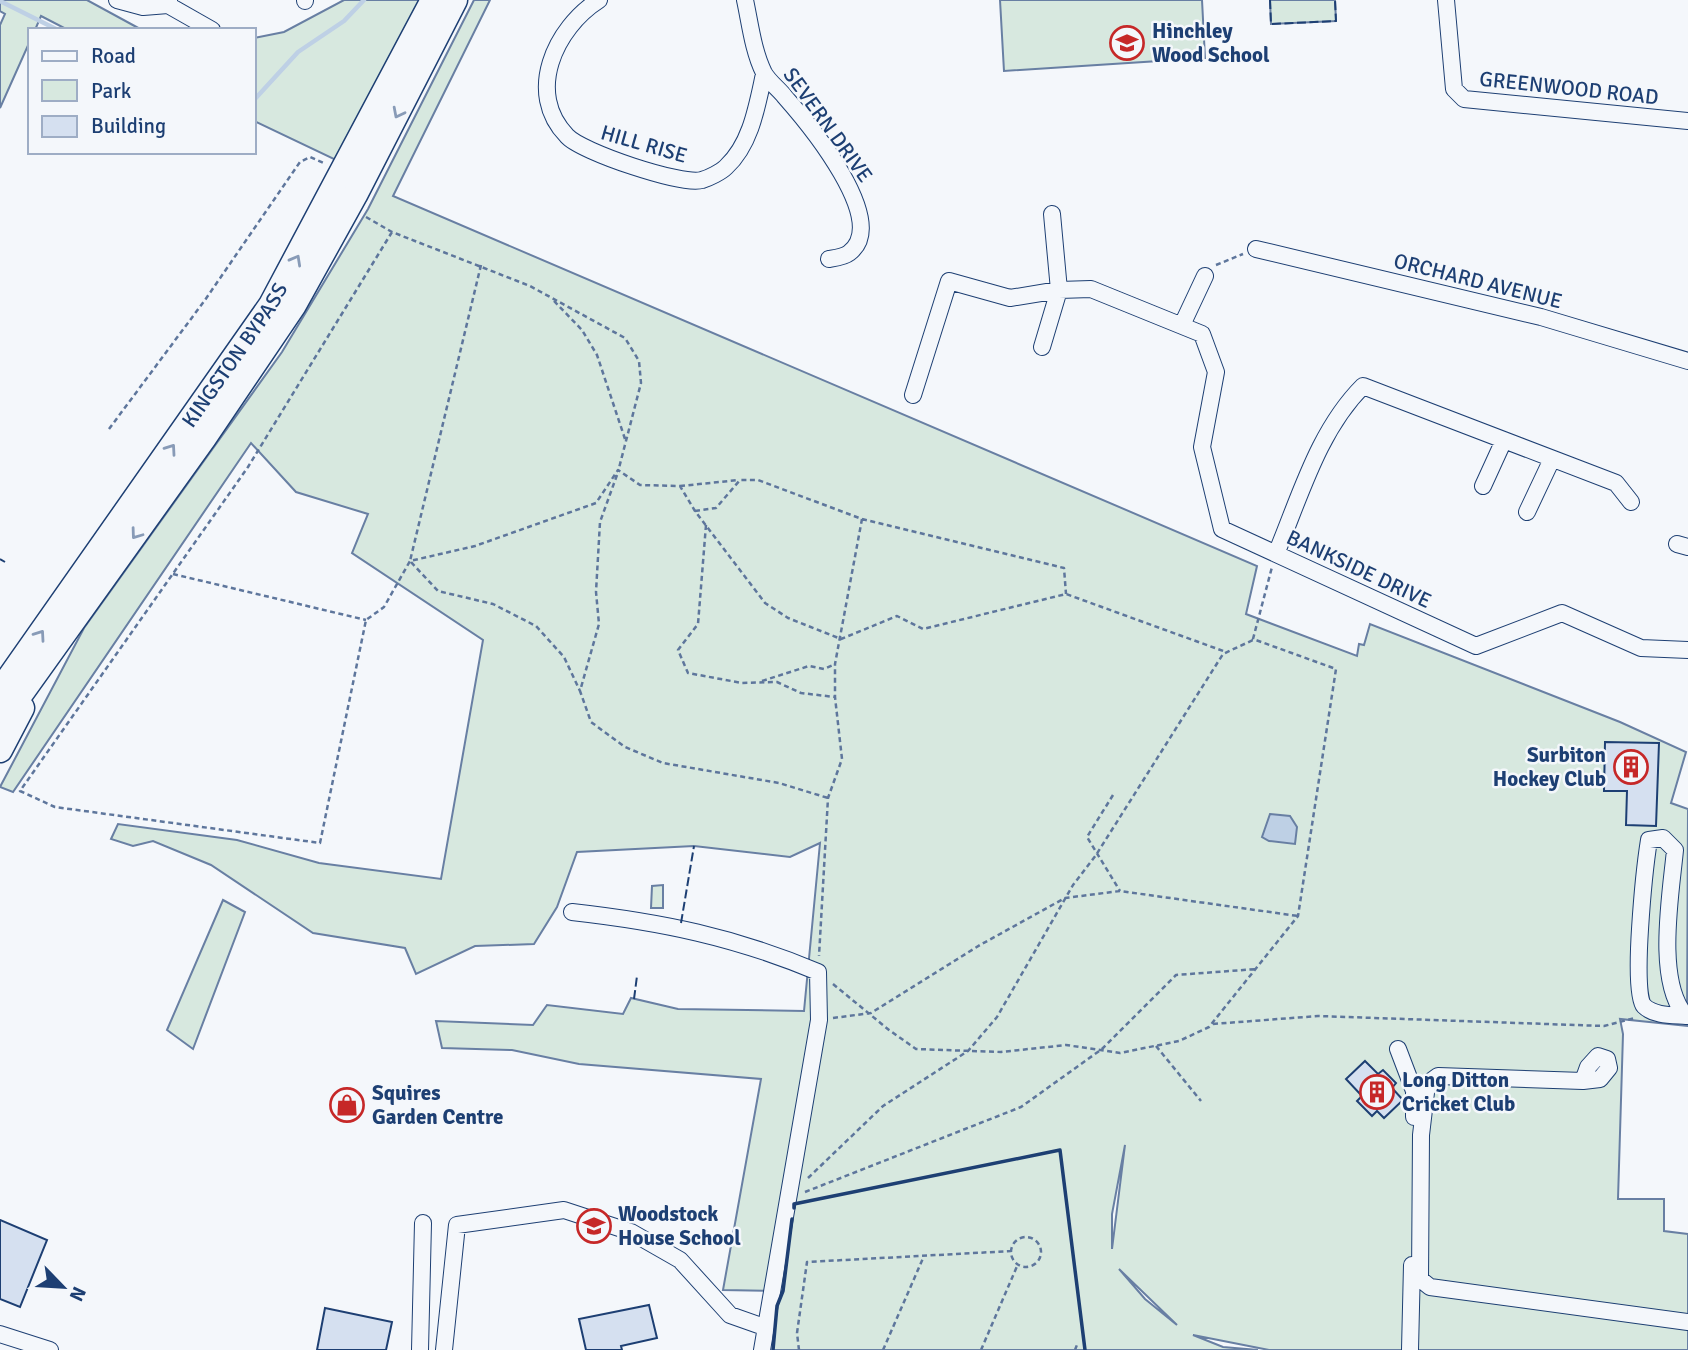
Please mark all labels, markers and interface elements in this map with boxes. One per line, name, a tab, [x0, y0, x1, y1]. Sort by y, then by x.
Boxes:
place label: Hinchley Wood School	[1152, 18, 1270, 68]
school or university icon: Hinchley Wood School	[1108, 24, 1146, 62]
legend	[28, 28, 256, 154]
text: Road	[91, 43, 136, 69]
street label: SEVERN DRIVE	[778, 63, 878, 187]
street label: GREENWOOD ROAD	[1478, 66, 1660, 110]
text: Park	[91, 78, 132, 104]
one-way arrow	[392, 106, 406, 118]
text: Building	[91, 113, 166, 139]
street label: HILL RISE	[598, 119, 690, 169]
street label: ORCHARD AVENUE	[1391, 248, 1565, 314]
one-way arrow	[288, 254, 301, 267]
street label: KINGSTON BYPASS	[176, 278, 293, 432]
one-way arrow	[163, 444, 175, 457]
street label: BANKSIDE DRIVE	[1283, 524, 1435, 614]
one-way arrow	[132, 526, 144, 539]
one-way arrow	[31, 630, 44, 643]
place label: Surbiton Hockey Club	[1493, 742, 1606, 792]
building icon: Surbiton Hockey Club	[1612, 748, 1650, 786]
place label: Long Ditton Cricket Club	[1402, 1067, 1515, 1117]
building icon: Long Ditton Cricket Club	[1358, 1073, 1396, 1111]
place label: Squires Garden Centre	[372, 1080, 503, 1130]
shop icon: Squires Garden Centre	[328, 1086, 366, 1124]
place label: Woodstock House School	[618, 1201, 741, 1251]
school or university icon: Woodstock House School	[575, 1207, 613, 1245]
north arrow	[28, 1252, 98, 1322]
text: N	[64, 1283, 91, 1305]

